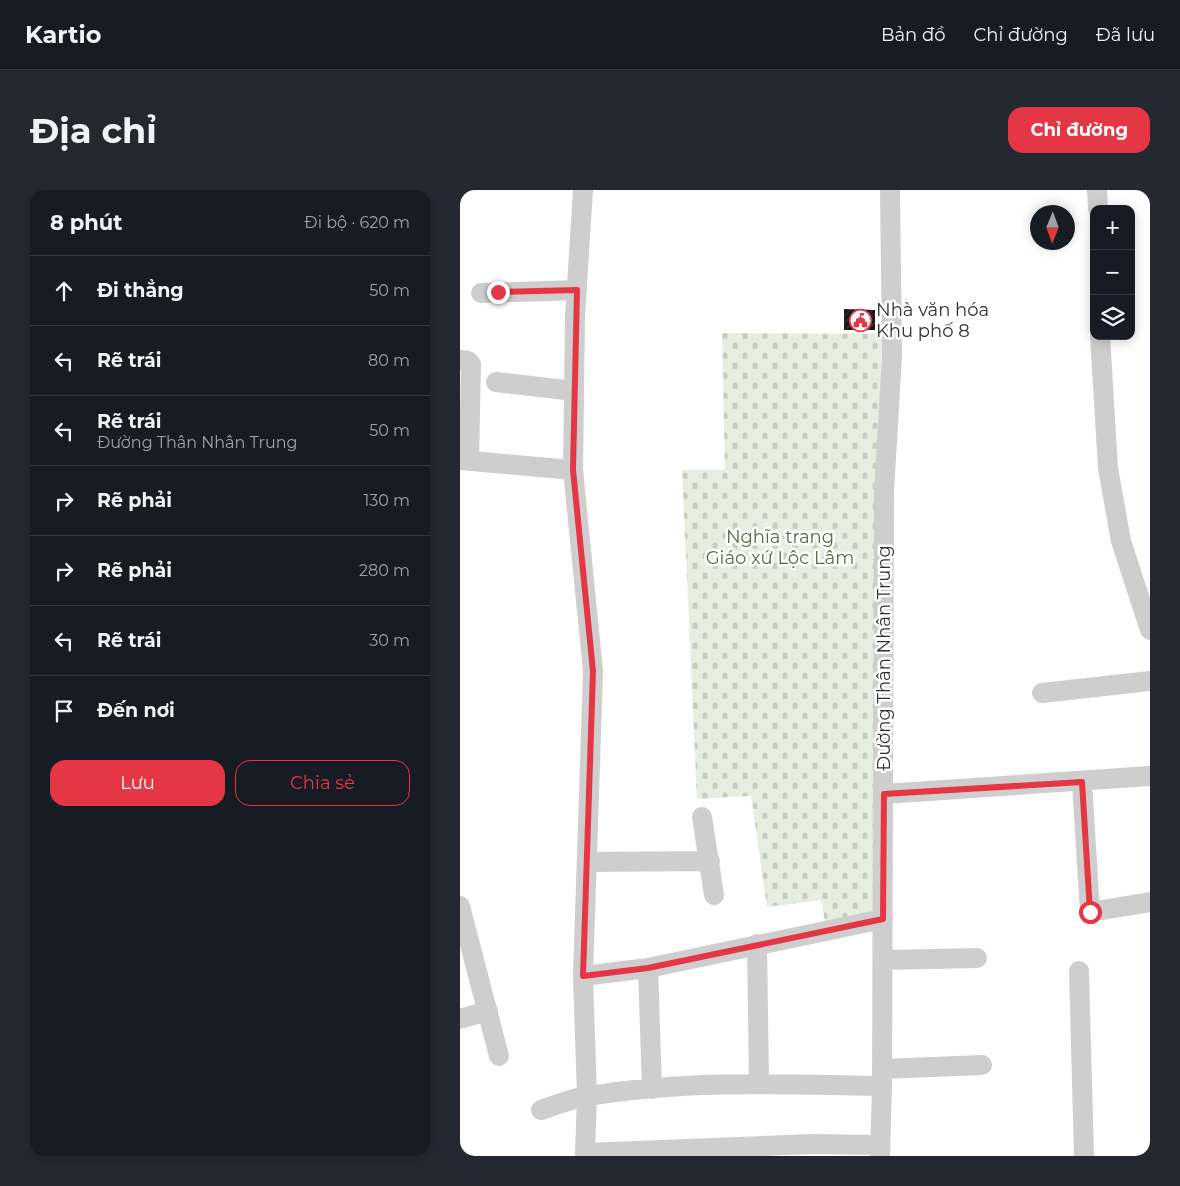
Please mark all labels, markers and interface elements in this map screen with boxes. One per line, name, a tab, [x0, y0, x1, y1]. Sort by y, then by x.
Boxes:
text: Kartio	[25, 20, 101, 49]
text: Bản đồ	[881, 24, 946, 46]
text: Chỉ đường	[974, 24, 1068, 46]
text: Đã lưu	[1096, 24, 1155, 46]
button: Chỉ đường	[1008, 107, 1150, 153]
text: Địa chỉ	[30, 109, 157, 152]
north arrow	[1030, 205, 1075, 250]
map controls	[1090, 205, 1135, 340]
button: +	[1090, 205, 1135, 250]
text: 8 phút	[50, 210, 122, 235]
text: Đi bộ · 620 m	[304, 213, 410, 232]
button: −	[1090, 250, 1135, 295]
icon: ahead	[50, 277, 78, 305]
text: Đi thẳng	[97, 279, 184, 302]
text: 50 m	[369, 281, 410, 300]
route end	[487, 281, 510, 304]
button: layers	[1090, 295, 1135, 340]
place label: Nhà văn hóa Khu phố 8	[876, 299, 989, 342]
public building icon: Nhà văn hóa Khu phố 8	[848, 308, 872, 332]
icon: left	[50, 347, 78, 375]
text: Rẽ trái	[97, 349, 162, 372]
text: 80 m	[368, 351, 410, 370]
text: Rẽ trái	[97, 410, 162, 433]
icon: left	[50, 417, 78, 445]
text: 50 m	[369, 421, 410, 440]
text: Đường Thân Nhân Trung	[97, 433, 297, 452]
icon: right	[50, 487, 78, 515]
text: Rẽ phải	[97, 489, 172, 512]
text: 130 m	[363, 491, 410, 510]
park label: Nghĩa trang Giáo xứ Lộc Lâm	[706, 526, 854, 569]
street label: Đường Thân Nhân Trung	[873, 545, 895, 771]
icon: right	[50, 557, 78, 585]
text: Rẽ phải	[97, 559, 172, 582]
text: 280 m	[359, 561, 410, 580]
icon: left	[50, 627, 78, 655]
text: Rẽ trái	[97, 629, 162, 652]
text: 30 m	[369, 631, 410, 650]
icon: arrive	[50, 697, 78, 725]
text: Đến nơi	[97, 699, 175, 722]
button: Lưu	[50, 760, 225, 806]
button: Chia sẻ	[235, 760, 410, 806]
route start	[1079, 901, 1102, 924]

